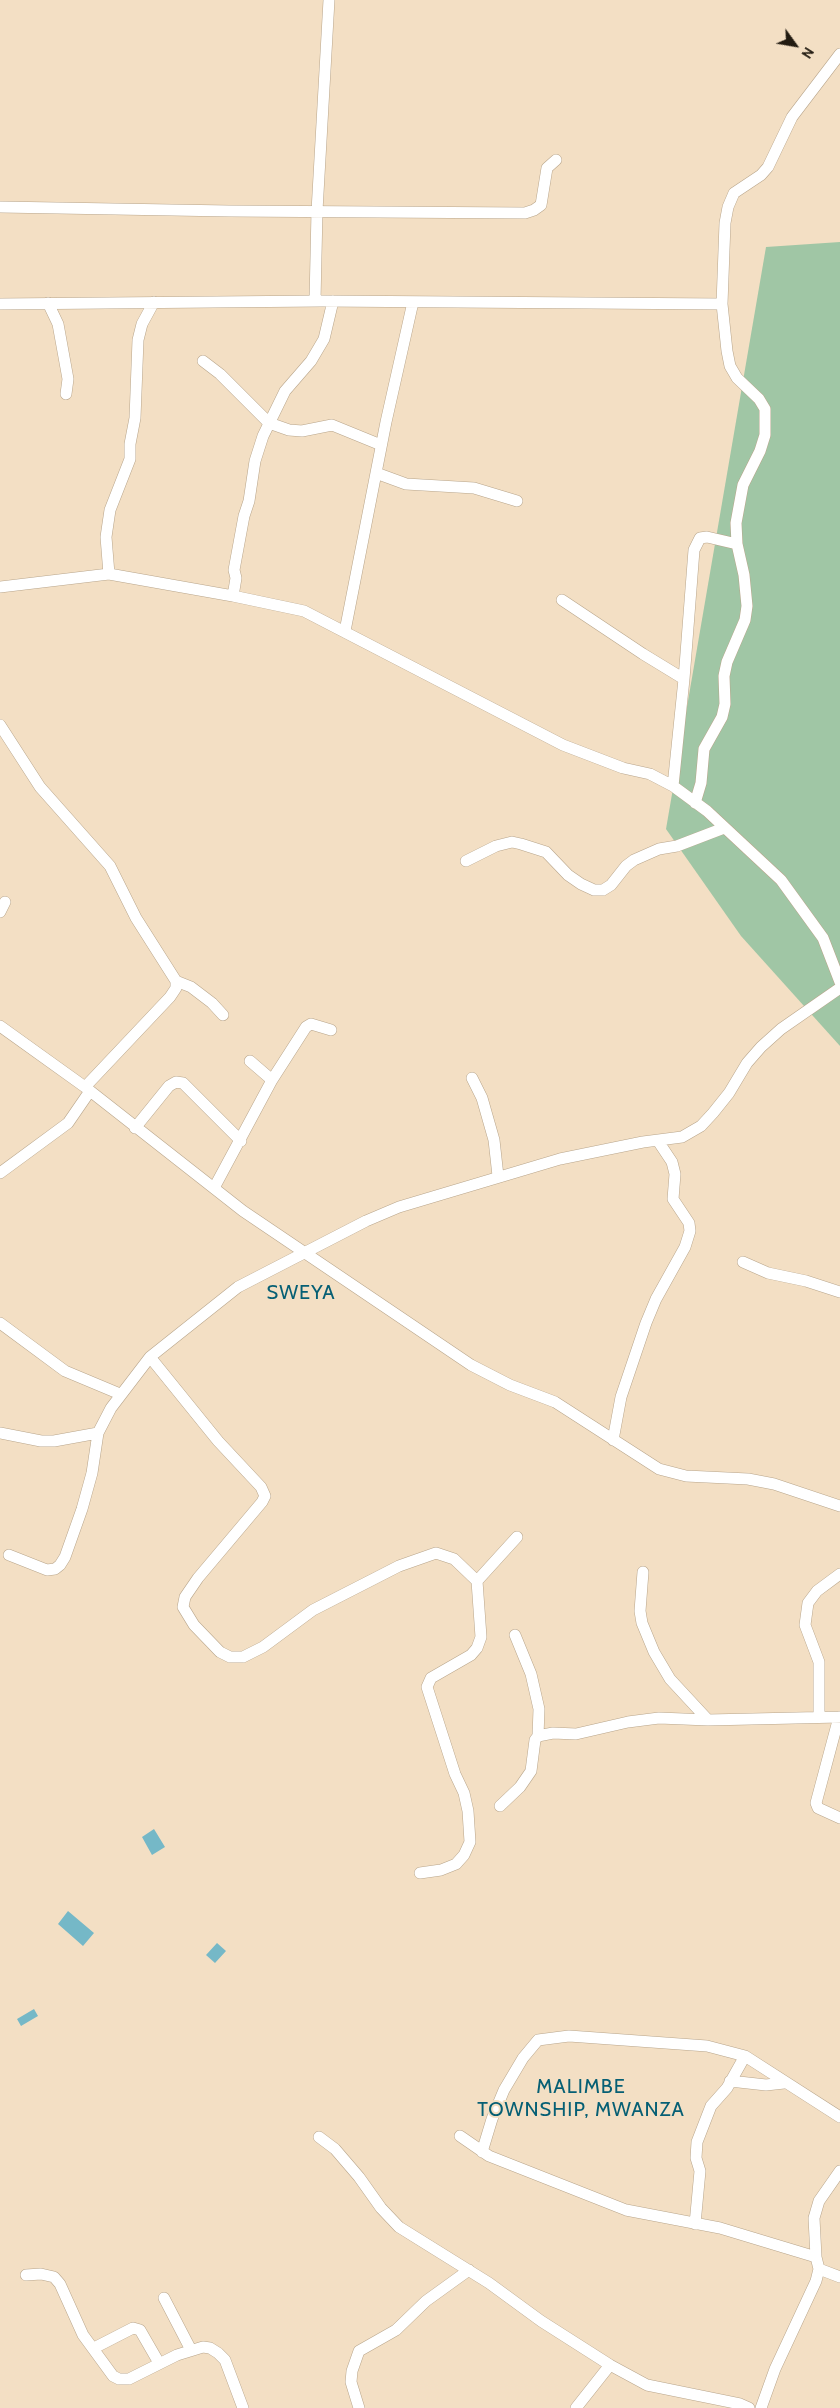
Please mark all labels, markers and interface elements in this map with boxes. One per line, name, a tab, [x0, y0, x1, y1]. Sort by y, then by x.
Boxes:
north arrow	[770, 20, 820, 70]
text: N	[797, 44, 818, 62]
district label: SWEYA	[266, 1281, 336, 1305]
district label: MALIMBE TOWNSHIP, MWANZA	[475, 2075, 687, 2122]

